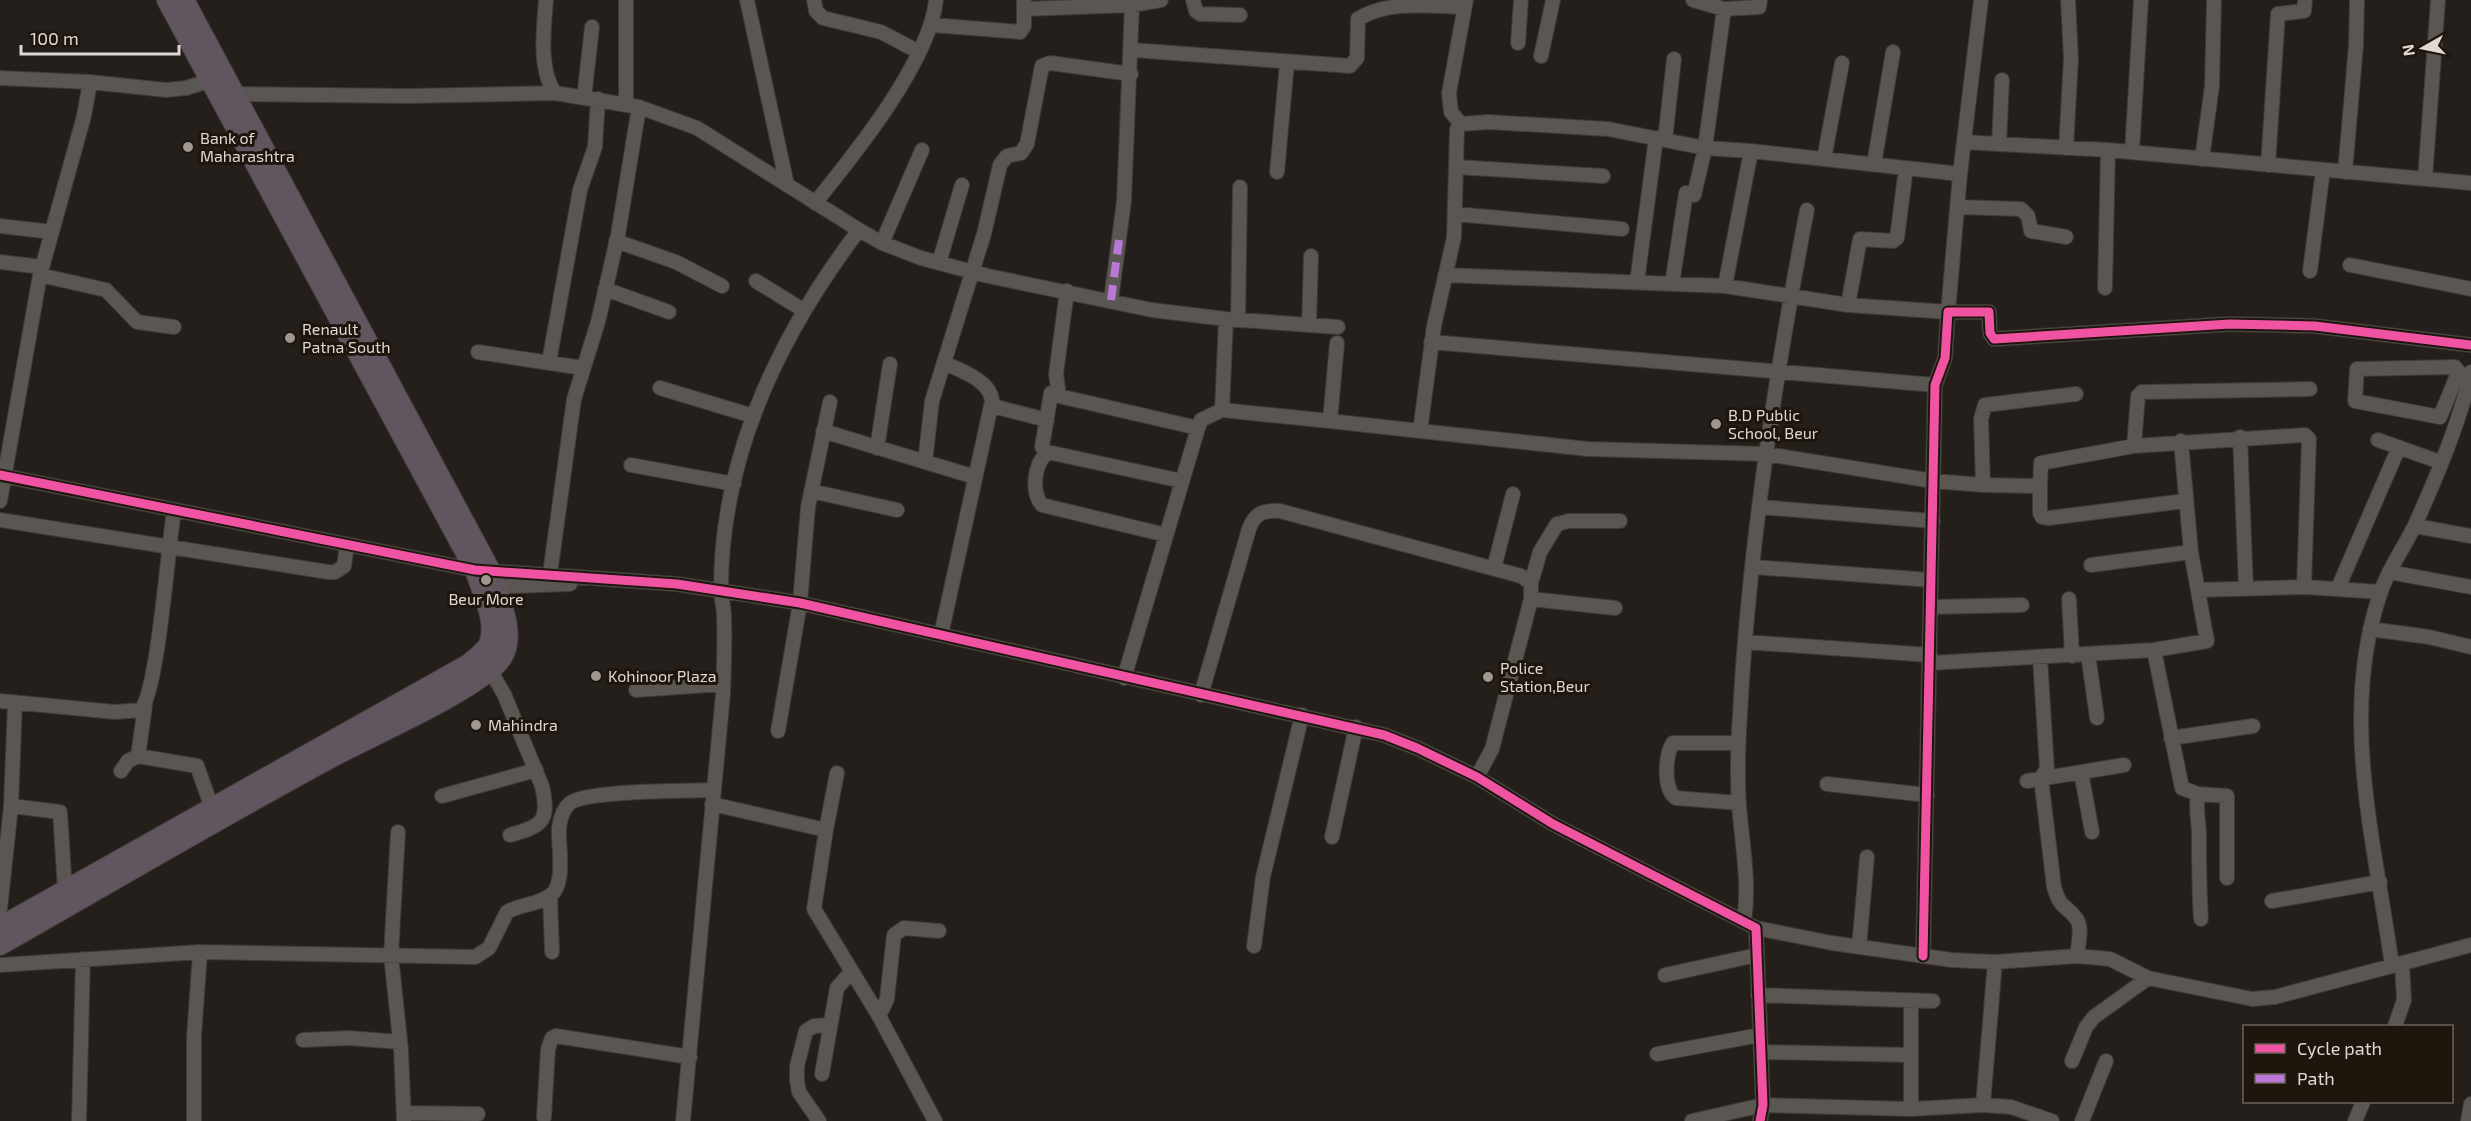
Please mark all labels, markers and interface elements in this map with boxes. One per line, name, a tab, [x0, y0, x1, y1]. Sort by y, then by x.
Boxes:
scale bar	[21, 18, 178, 56]
north arrow	[2393, 18, 2453, 78]
text: 100 m	[30, 27, 79, 49]
text: N	[2397, 43, 2418, 58]
place label: Bank of Maharashtra	[200, 128, 295, 165]
marker: Bank of Maharashtra	[181, 140, 195, 154]
place label: Renault Patna South	[302, 319, 390, 356]
marker: Renault Patna South	[283, 331, 297, 345]
place label: B.D Public School, Beur	[1728, 405, 1819, 442]
marker: B.D Public School, Beur	[1709, 417, 1723, 431]
marker: Beur More	[479, 573, 493, 587]
place label: Beur More	[448, 589, 524, 608]
place label: Police Station,Beur	[1500, 658, 1590, 695]
place label: Kohinoor Plaza	[608, 666, 717, 685]
marker: Kohinoor Plaza	[589, 669, 603, 683]
marker: Police Station,Beur	[1481, 670, 1495, 684]
place label: Mahindra	[488, 715, 558, 734]
marker: Mahindra	[469, 718, 483, 732]
legend	[2243, 1025, 2453, 1103]
text: Cycle path	[2297, 1037, 2382, 1059]
text: Path	[2297, 1067, 2335, 1089]

